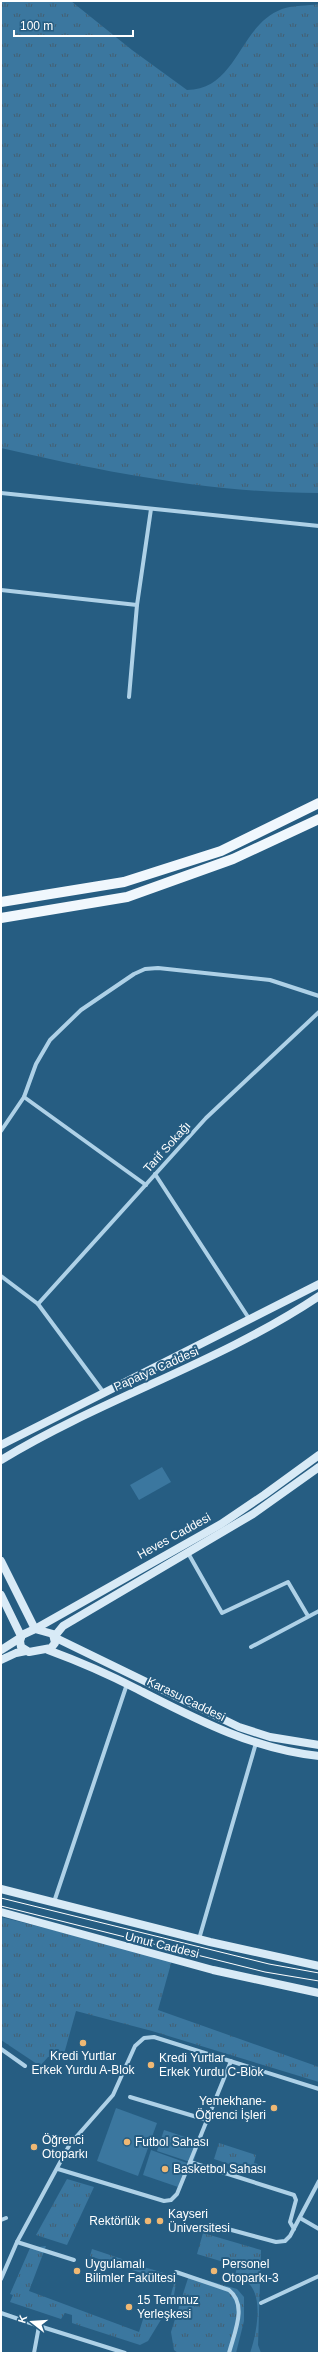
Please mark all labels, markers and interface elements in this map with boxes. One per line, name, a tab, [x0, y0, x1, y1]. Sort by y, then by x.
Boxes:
scale bar	[14, 12, 133, 38]
text: 100 m	[20, 19, 53, 33]
street label: Tarif Sokağı	[141, 1119, 193, 1175]
street label: Papatya Caddesi	[111, 1344, 201, 1394]
street label: Heves Caddesi	[135, 1510, 213, 1562]
street label: Karasu Caddesi	[145, 1674, 227, 1724]
street label: Umut Caddesi	[123, 1929, 201, 1961]
marker: Kredi Yurtlar Erkek Yurdu A-Blok	[78, 2038, 88, 2048]
place label: Kredi Yurtlar Erkek Yurdu A-Blok	[31, 2049, 136, 2077]
place label: Kredi Yurtlar Erkek Yurdu C-Blok	[159, 2051, 264, 2079]
marker: Kredi Yurtlar Erkek Yurdu C-Blok	[146, 2060, 156, 2070]
place label: Yemekhane- Öğrenci İşleri	[195, 2094, 266, 2122]
marker: Yemekhane- Öğrenci İşleri	[269, 2103, 279, 2113]
place label: Öğrenci Otoparkı	[42, 2133, 88, 2161]
place label: Futbol Sahası	[135, 2135, 209, 2149]
marker: Futbol Sahası	[122, 2137, 132, 2147]
marker: Öğrenci Otoparkı	[29, 2142, 39, 2152]
place label: Basketbol Sahası	[173, 2162, 266, 2176]
marker: Basketbol Sahası	[160, 2164, 170, 2174]
place label: Kayseri Üniversitesi	[168, 2207, 230, 2235]
place label: Rektörlük	[89, 2214, 141, 2228]
marker: Rektörlük	[143, 2216, 153, 2226]
marker: Kayseri Üniversitesi	[155, 2216, 165, 2226]
place label: Uygulamalı Bilimler Fakültesi	[85, 2257, 176, 2285]
place label: Personel Otoparkı-3	[222, 2257, 279, 2285]
marker: Uygulamalı Bilimler Fakültesi	[72, 2266, 82, 2276]
marker: Personel Otoparkı-3	[209, 2266, 219, 2276]
place label: 15 Temmuz Yerleşkesi	[137, 2293, 199, 2321]
north arrow	[12, 2302, 52, 2342]
marker: 15 Temmuz Yerleşkesi	[124, 2302, 134, 2312]
text: K	[16, 2313, 29, 2325]

